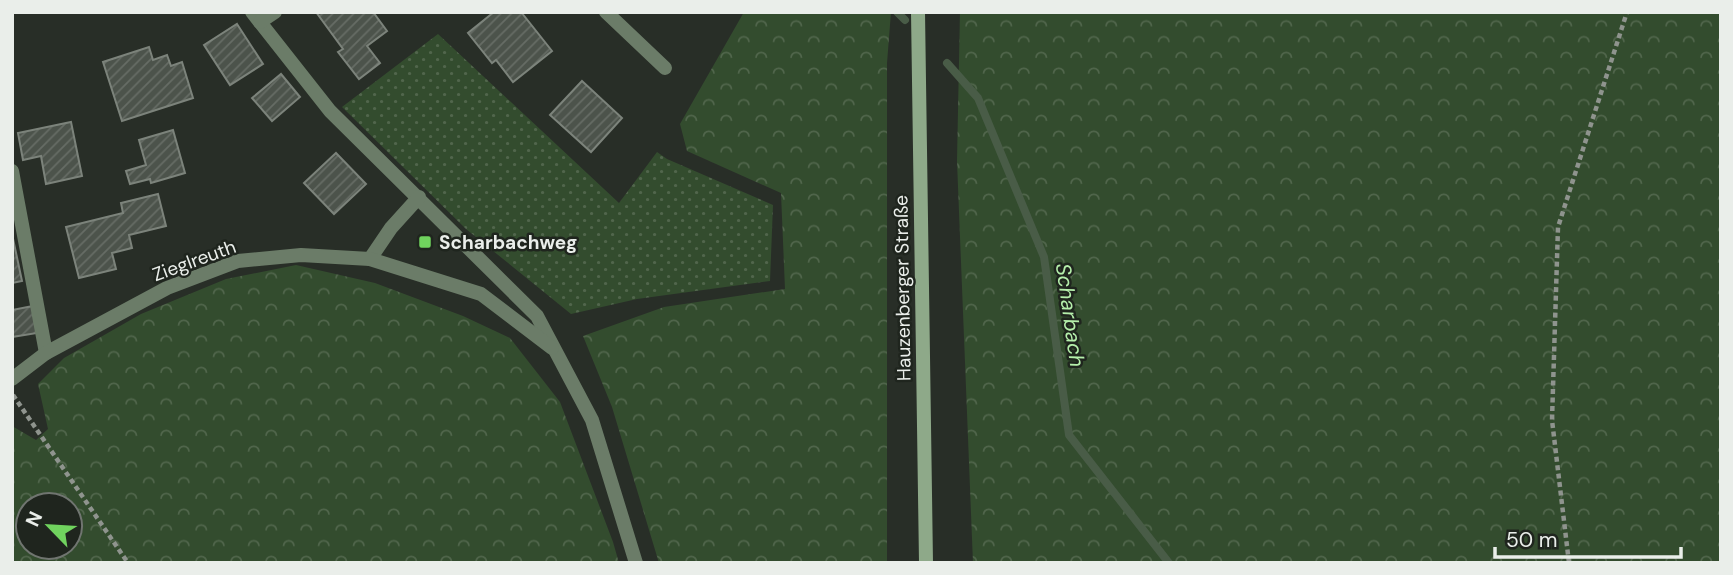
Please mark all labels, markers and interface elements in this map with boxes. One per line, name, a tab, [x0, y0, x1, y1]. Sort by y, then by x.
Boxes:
street label: Hauzenberger Straße	[888, 195, 917, 381]
place label: Scharbachweg	[439, 230, 577, 255]
street label: Zieglreuth	[149, 234, 239, 287]
marker: Scharbachweg	[417, 234, 433, 250]
water label: Scharbach	[1049, 261, 1091, 369]
north arrow	[14, 491, 84, 561]
text: N	[20, 507, 48, 531]
scale bar	[1495, 516, 1680, 560]
text: 50 m	[1506, 526, 1557, 554]

